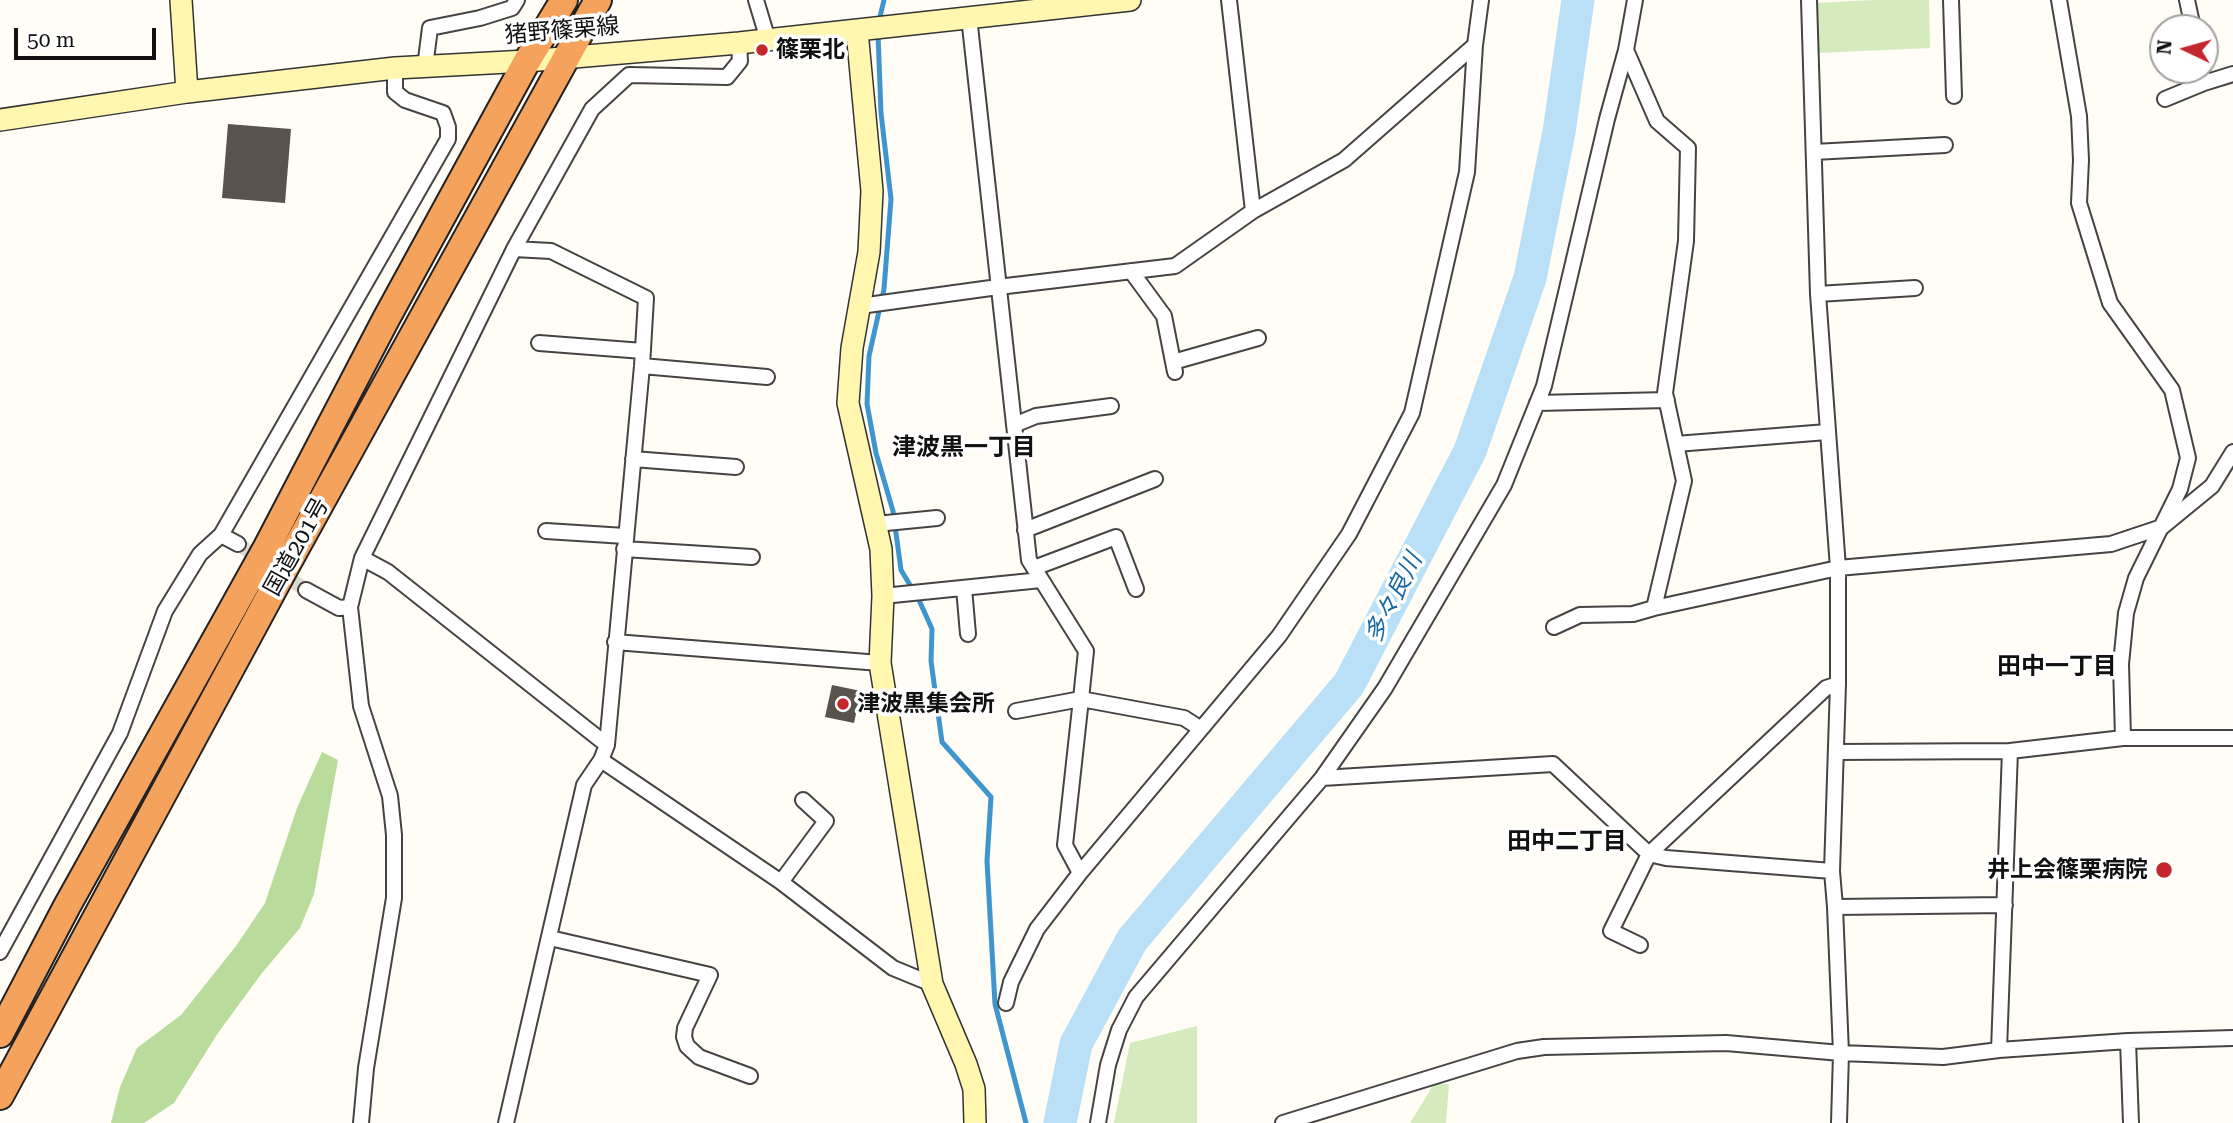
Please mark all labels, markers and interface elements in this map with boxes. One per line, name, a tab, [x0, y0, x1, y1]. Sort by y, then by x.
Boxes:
street label: 猪野篠栗線	[504, 12, 620, 50]
scale bar	[18, 14, 159, 58]
north arrow	[2149, 14, 2219, 84]
text: 50 m	[27, 28, 75, 52]
place label: 篠栗北	[776, 36, 845, 64]
text: N	[2152, 39, 2177, 56]
marker: 篠栗北	[754, 42, 770, 58]
district label: 津波黒一丁目	[892, 434, 1036, 462]
street label: 国道201号	[259, 493, 335, 601]
water label: 多々良川	[1359, 549, 1429, 647]
district label: 田中一丁目	[1997, 653, 2117, 681]
place label: 津波黒集会所	[857, 690, 995, 718]
marker: 津波黒集会所	[835, 696, 851, 712]
district label: 田中二丁目	[1507, 828, 1627, 856]
place label: 井上会篠栗病院	[1987, 856, 2148, 884]
marker: 井上会篠栗病院	[2154, 860, 2174, 880]

